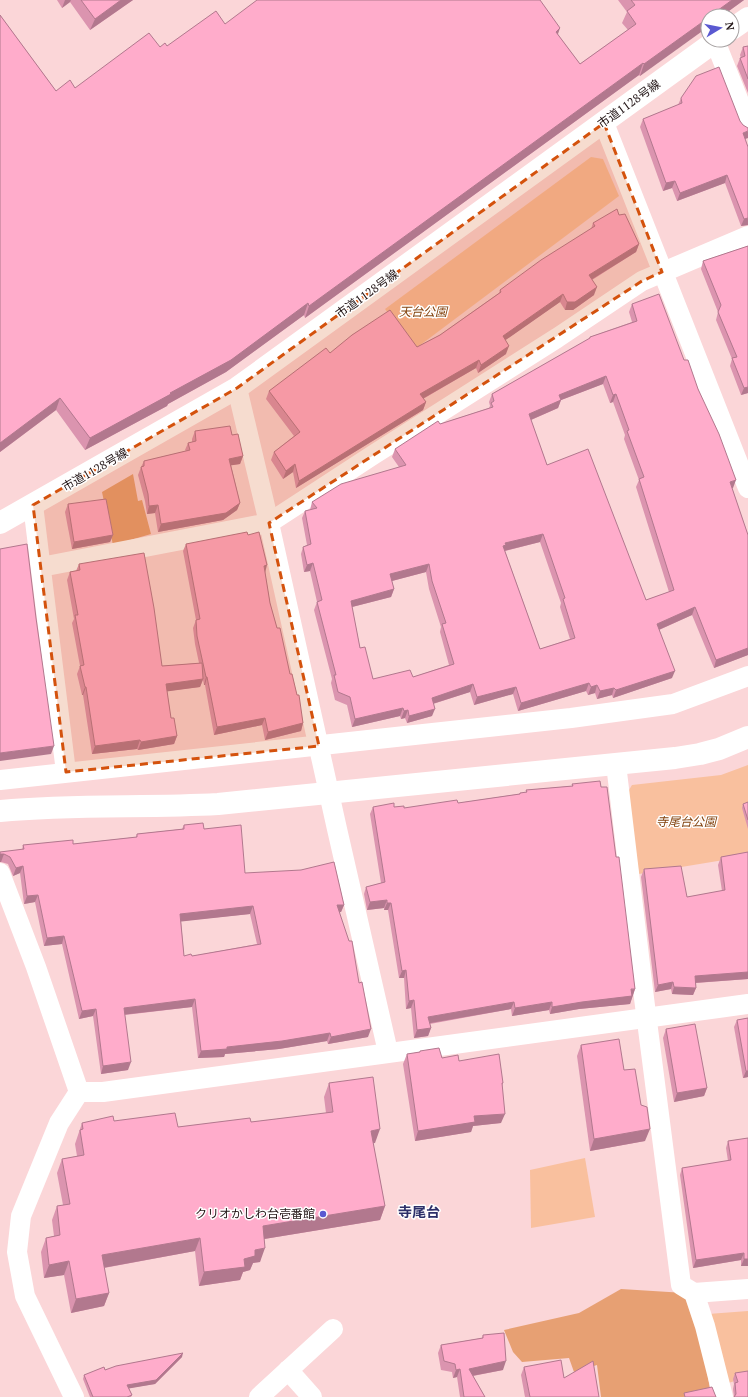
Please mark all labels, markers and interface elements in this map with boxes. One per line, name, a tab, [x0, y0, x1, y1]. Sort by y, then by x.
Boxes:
north arrow	[700, 8, 740, 48]
text: N	[722, 21, 738, 32]
street label: 市道1128号線	[595, 76, 663, 131]
street label: 市道1128号線	[333, 266, 401, 321]
park label: 天台公園	[399, 304, 449, 319]
street label: 市道1128号線	[59, 445, 130, 494]
park label: 寺尾台公園	[656, 814, 718, 829]
district label: 寺尾台	[398, 1202, 440, 1221]
place label: クリオかしわ台壱番館	[195, 1206, 315, 1221]
marker: クリオかしわ台壱番館	[318, 1209, 328, 1219]

